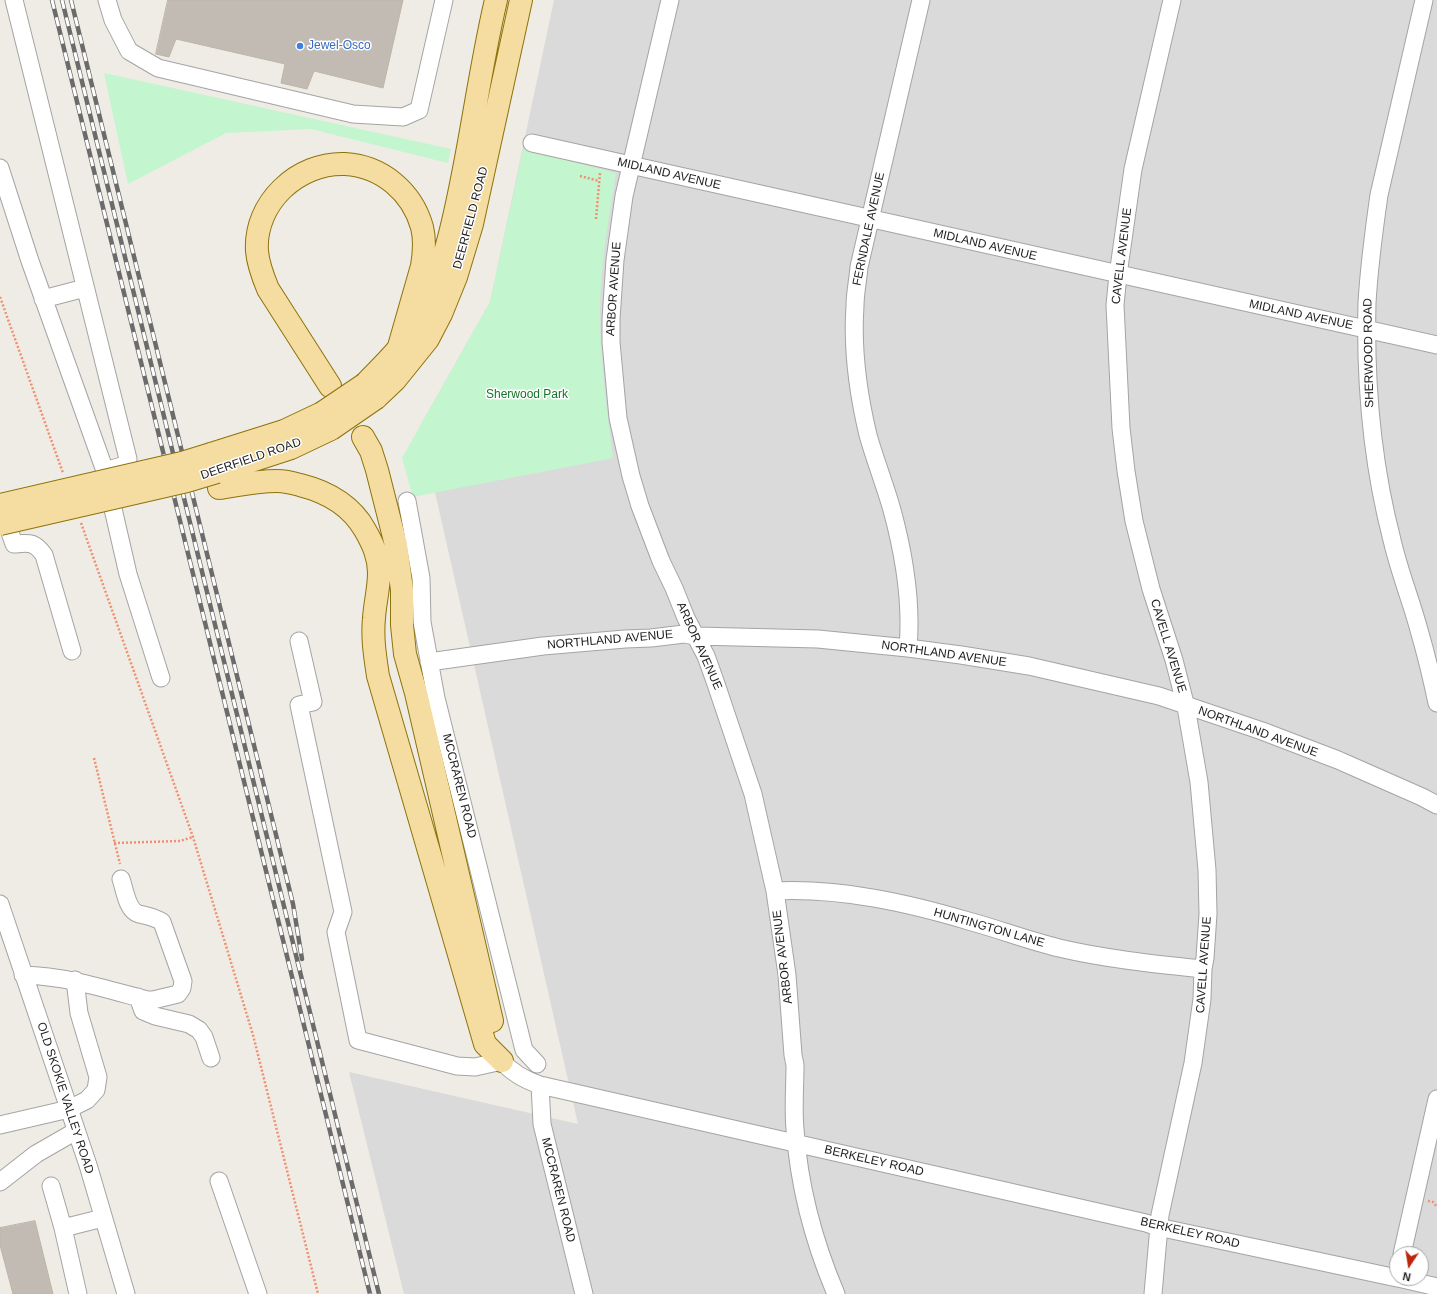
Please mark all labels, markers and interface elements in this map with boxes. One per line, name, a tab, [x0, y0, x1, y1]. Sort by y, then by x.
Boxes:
place label: Jewel-Osco	[308, 39, 371, 53]
marker: Jewel-Osco	[295, 41, 305, 51]
street label: MIDLAND AVENUE	[616, 155, 722, 193]
street label: DEERFIELD ROAD	[450, 165, 492, 271]
street label: FERNDALE AVENUE	[850, 171, 888, 287]
street label: CAVELL AVENUE	[1109, 207, 1135, 305]
street label: MIDLAND AVENUE	[932, 226, 1038, 264]
street label: ARBOR AVENUE	[604, 241, 624, 337]
street label: MIDLAND AVENUE	[1248, 297, 1354, 333]
street label: SHERWOOD ROAD	[1361, 298, 1377, 408]
park label: Sherwood Park	[486, 388, 568, 402]
street label: DEERFIELD ROAD	[199, 435, 303, 483]
street label: CAVELL AVENUE	[1147, 598, 1189, 694]
street label: ARBOR AVENUE	[673, 600, 725, 692]
street label: NORTHLAND AVENUE	[546, 627, 674, 653]
street label: NORTHLAND AVENUE	[880, 638, 1008, 670]
street label: NORTHLAND AVENUE	[1196, 704, 1320, 760]
street label: MCCRAREN ROAD	[439, 732, 479, 840]
street label: HUNTINGTON LANE	[932, 905, 1046, 951]
street label: ARBOR AVENUE	[770, 909, 796, 1005]
street label: CAVELL AVENUE	[1193, 916, 1215, 1014]
street label: OLD SKOKIE VALLEY ROAD	[34, 1020, 96, 1176]
street label: MCCRAREN ROAD	[538, 1136, 578, 1244]
street label: BERKELEY ROAD	[823, 1143, 925, 1179]
street label: BERKELEY ROAD	[1139, 1215, 1241, 1251]
north arrow	[1389, 1246, 1429, 1286]
text: N	[1402, 1270, 1412, 1283]

